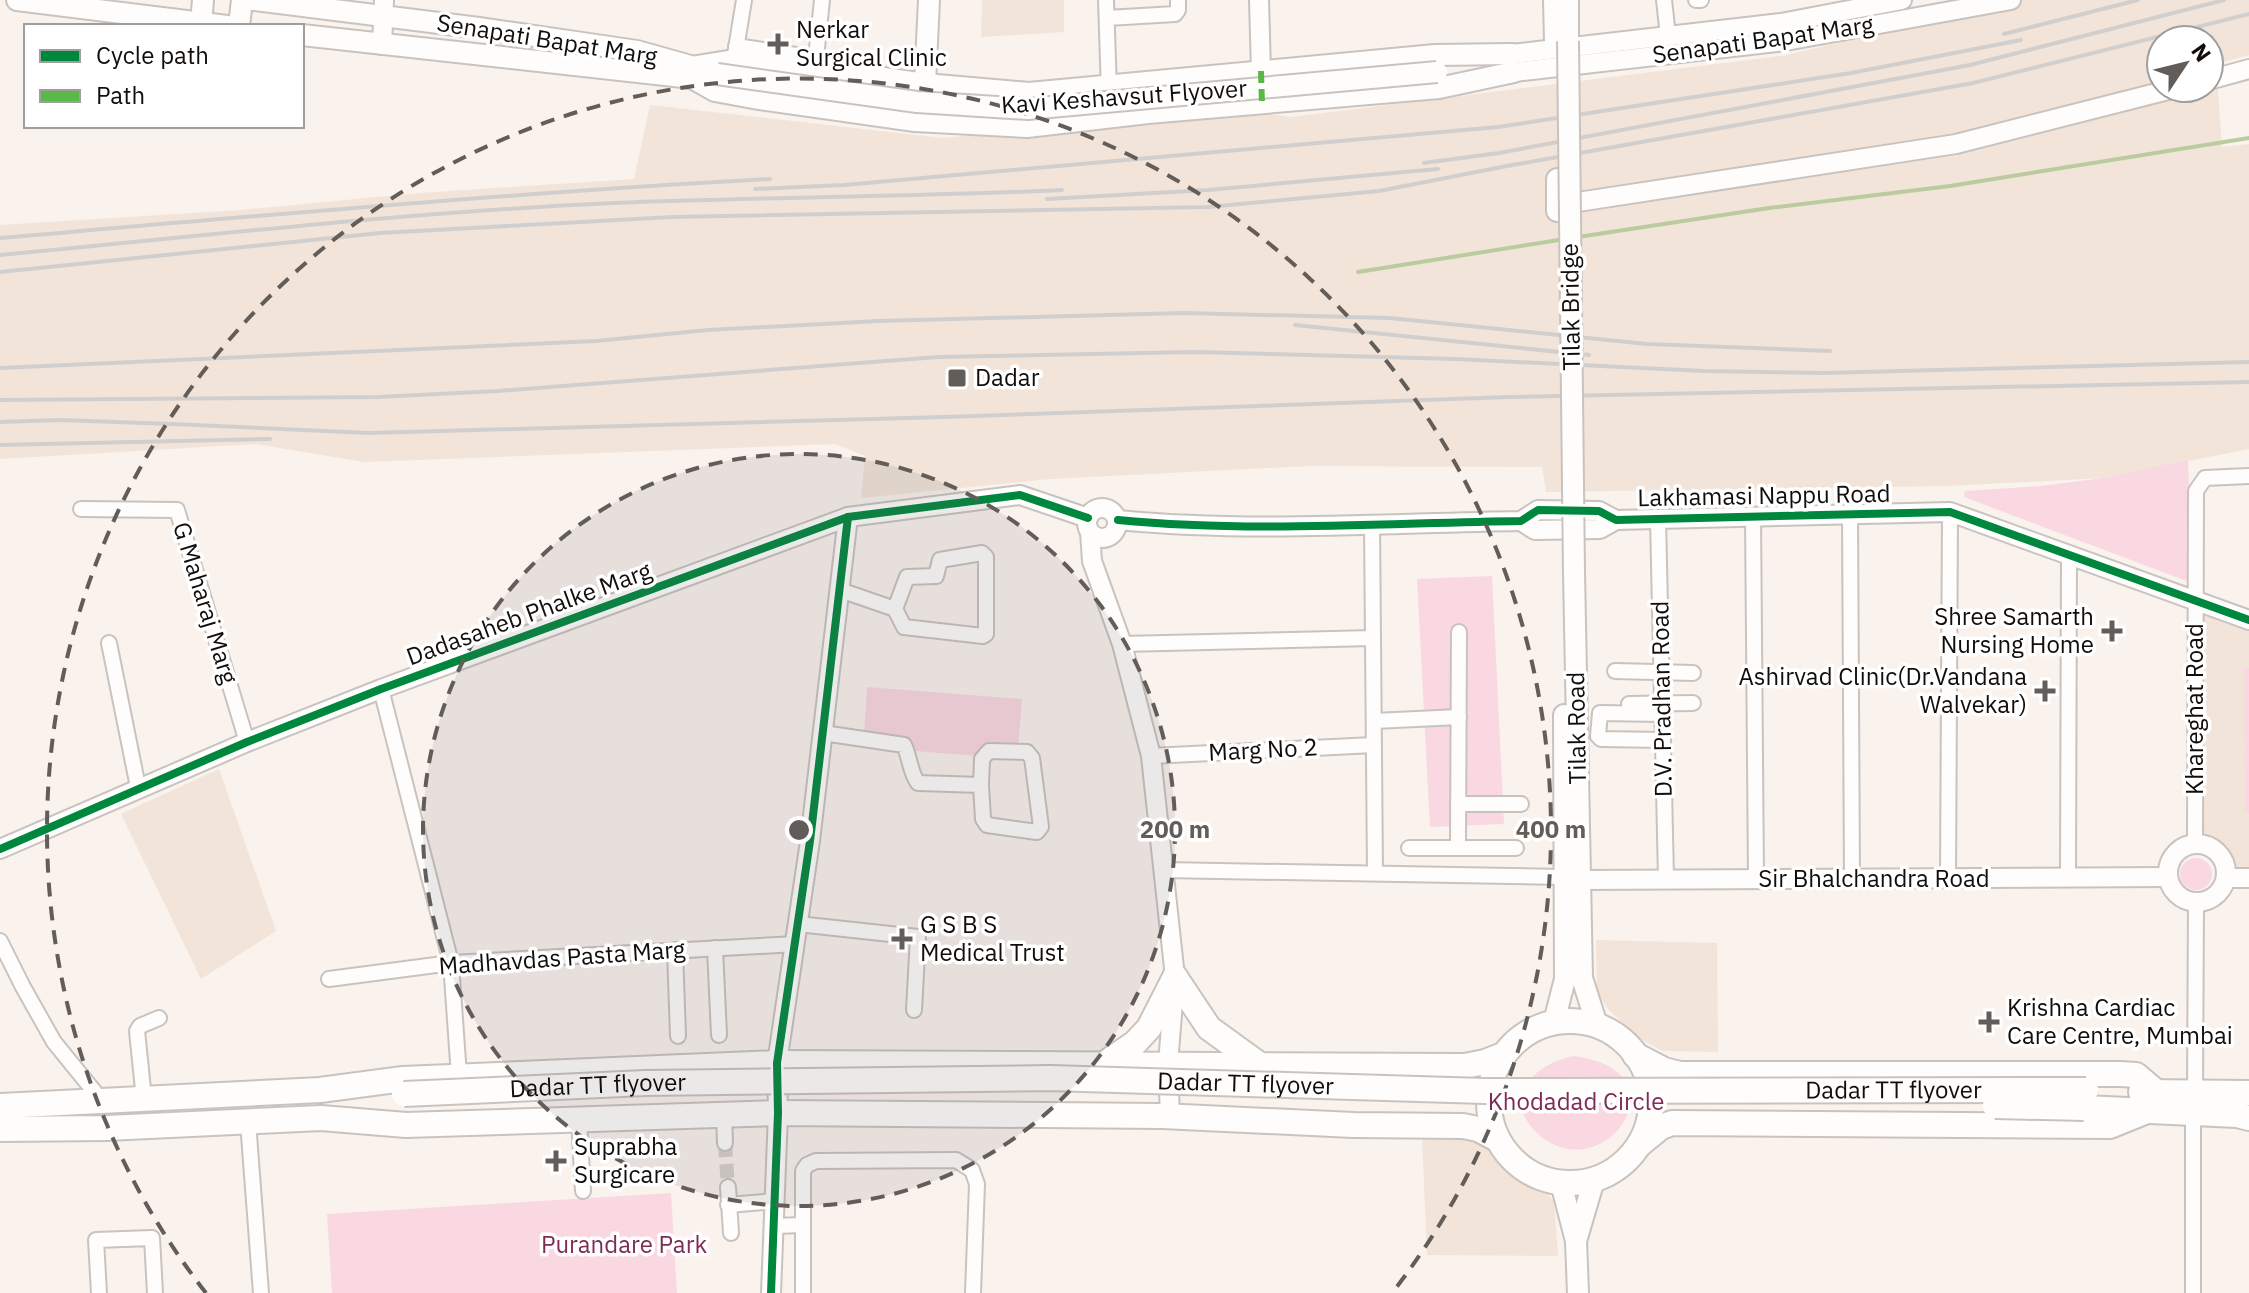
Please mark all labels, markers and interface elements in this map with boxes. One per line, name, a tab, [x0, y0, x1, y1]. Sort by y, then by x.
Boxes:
street label: Senapati Bapat Marg	[435, 6, 660, 72]
street label: Senapati Bapat Marg	[1650, 8, 1876, 70]
place label: Nerkar Surgical Clinic	[796, 13, 947, 73]
legend	[24, 24, 304, 128]
north arrow	[2145, 24, 2225, 104]
marker: Nerkar Surgical Clinic	[767, 33, 789, 55]
text: N	[2185, 37, 2218, 67]
text: Cycle path	[96, 39, 209, 71]
street label: Kavi Keshavsut Flyover	[1000, 71, 1248, 121]
text: Path	[96, 79, 145, 111]
street label: Tilak Bridge	[1553, 243, 1587, 371]
place label: Dadar	[975, 361, 1040, 393]
marker: Dadar	[946, 367, 968, 389]
street label: Lakhamasi Nappu Road	[1637, 477, 1891, 513]
street label: G Maharaj Marg	[166, 518, 246, 688]
street label: Dadasaheb Phalke Marg	[402, 554, 656, 672]
street label: D.V. Pradhan Road	[1643, 600, 1679, 798]
place label: Shree Samarth Nursing Home	[1934, 600, 2094, 660]
marker: Shree Samarth Nursing Home	[2101, 620, 2123, 642]
street label: Khareghat Road	[2178, 623, 2210, 795]
place label: Ashirvad Clinic(Dr.Vandana Walvekar)	[1738, 660, 2027, 720]
street label: Tilak Road	[1559, 671, 1593, 785]
marker: Ashirvad Clinic(Dr.Vandana Walvekar)	[2034, 680, 2056, 702]
street label: Marg No 2	[1207, 730, 1318, 768]
text: 200 m	[1140, 813, 1210, 845]
text: 400 m	[1516, 813, 1586, 845]
centre of rings	[785, 816, 813, 844]
street label: Sir Bhalchandra Road	[1758, 862, 1990, 894]
place label: G S B S Medical Trust	[920, 908, 1065, 968]
marker: G S B S Medical Trust	[891, 928, 913, 950]
street label: Madhavdas Pasta Marg	[438, 932, 687, 982]
place label: Krishna Cardiac Care Centre, Mumbai	[2007, 991, 2233, 1051]
marker: Krishna Cardiac Care Centre, Mumbai	[1978, 1011, 2000, 1033]
street label: Dadar TT flyover	[1157, 1064, 1335, 1102]
street label: Dadar TT flyover	[509, 1065, 686, 1104]
street label: Dadar TT flyover	[1805, 1073, 1982, 1105]
park label: Khodadad Circle	[1488, 1085, 1664, 1117]
place label: Suprabha Surgicare	[574, 1130, 678, 1190]
marker: Suprabha Surgicare	[545, 1150, 567, 1172]
park label: Purandare Park	[541, 1228, 707, 1260]

